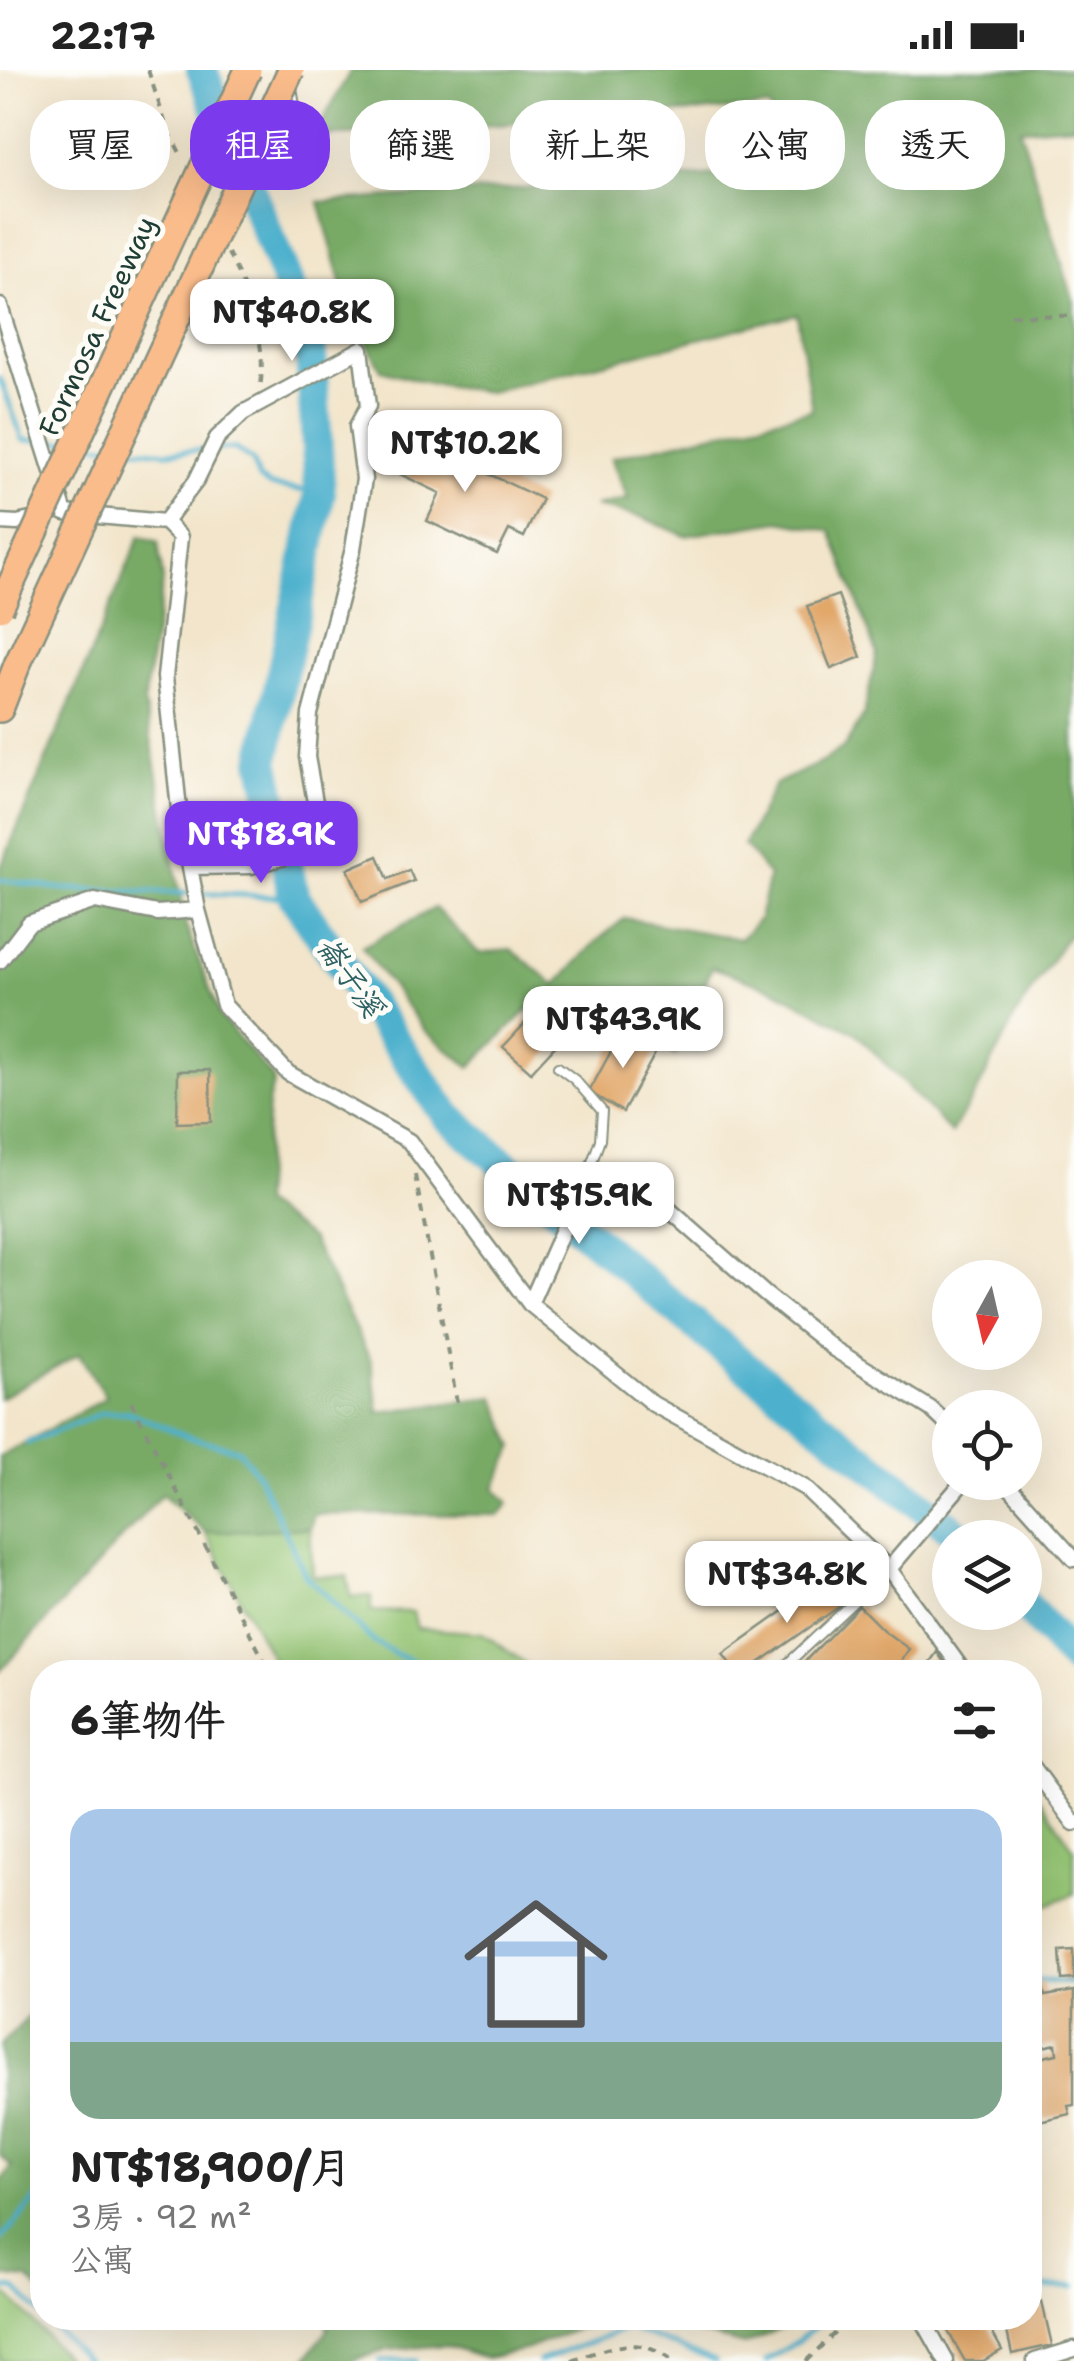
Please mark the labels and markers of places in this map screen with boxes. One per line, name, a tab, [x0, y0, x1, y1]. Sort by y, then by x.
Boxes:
pin: NT$40.8K	[189, 279, 395, 364]
pin: NT$10.2K	[362, 410, 568, 495]
pin: NT$18.9K	[158, 801, 364, 886]
pin: NT$43.9K	[520, 986, 726, 1071]
pin: NT$15.9K	[476, 1162, 682, 1247]
pin: NT$34.8K	[684, 1541, 890, 1626]

